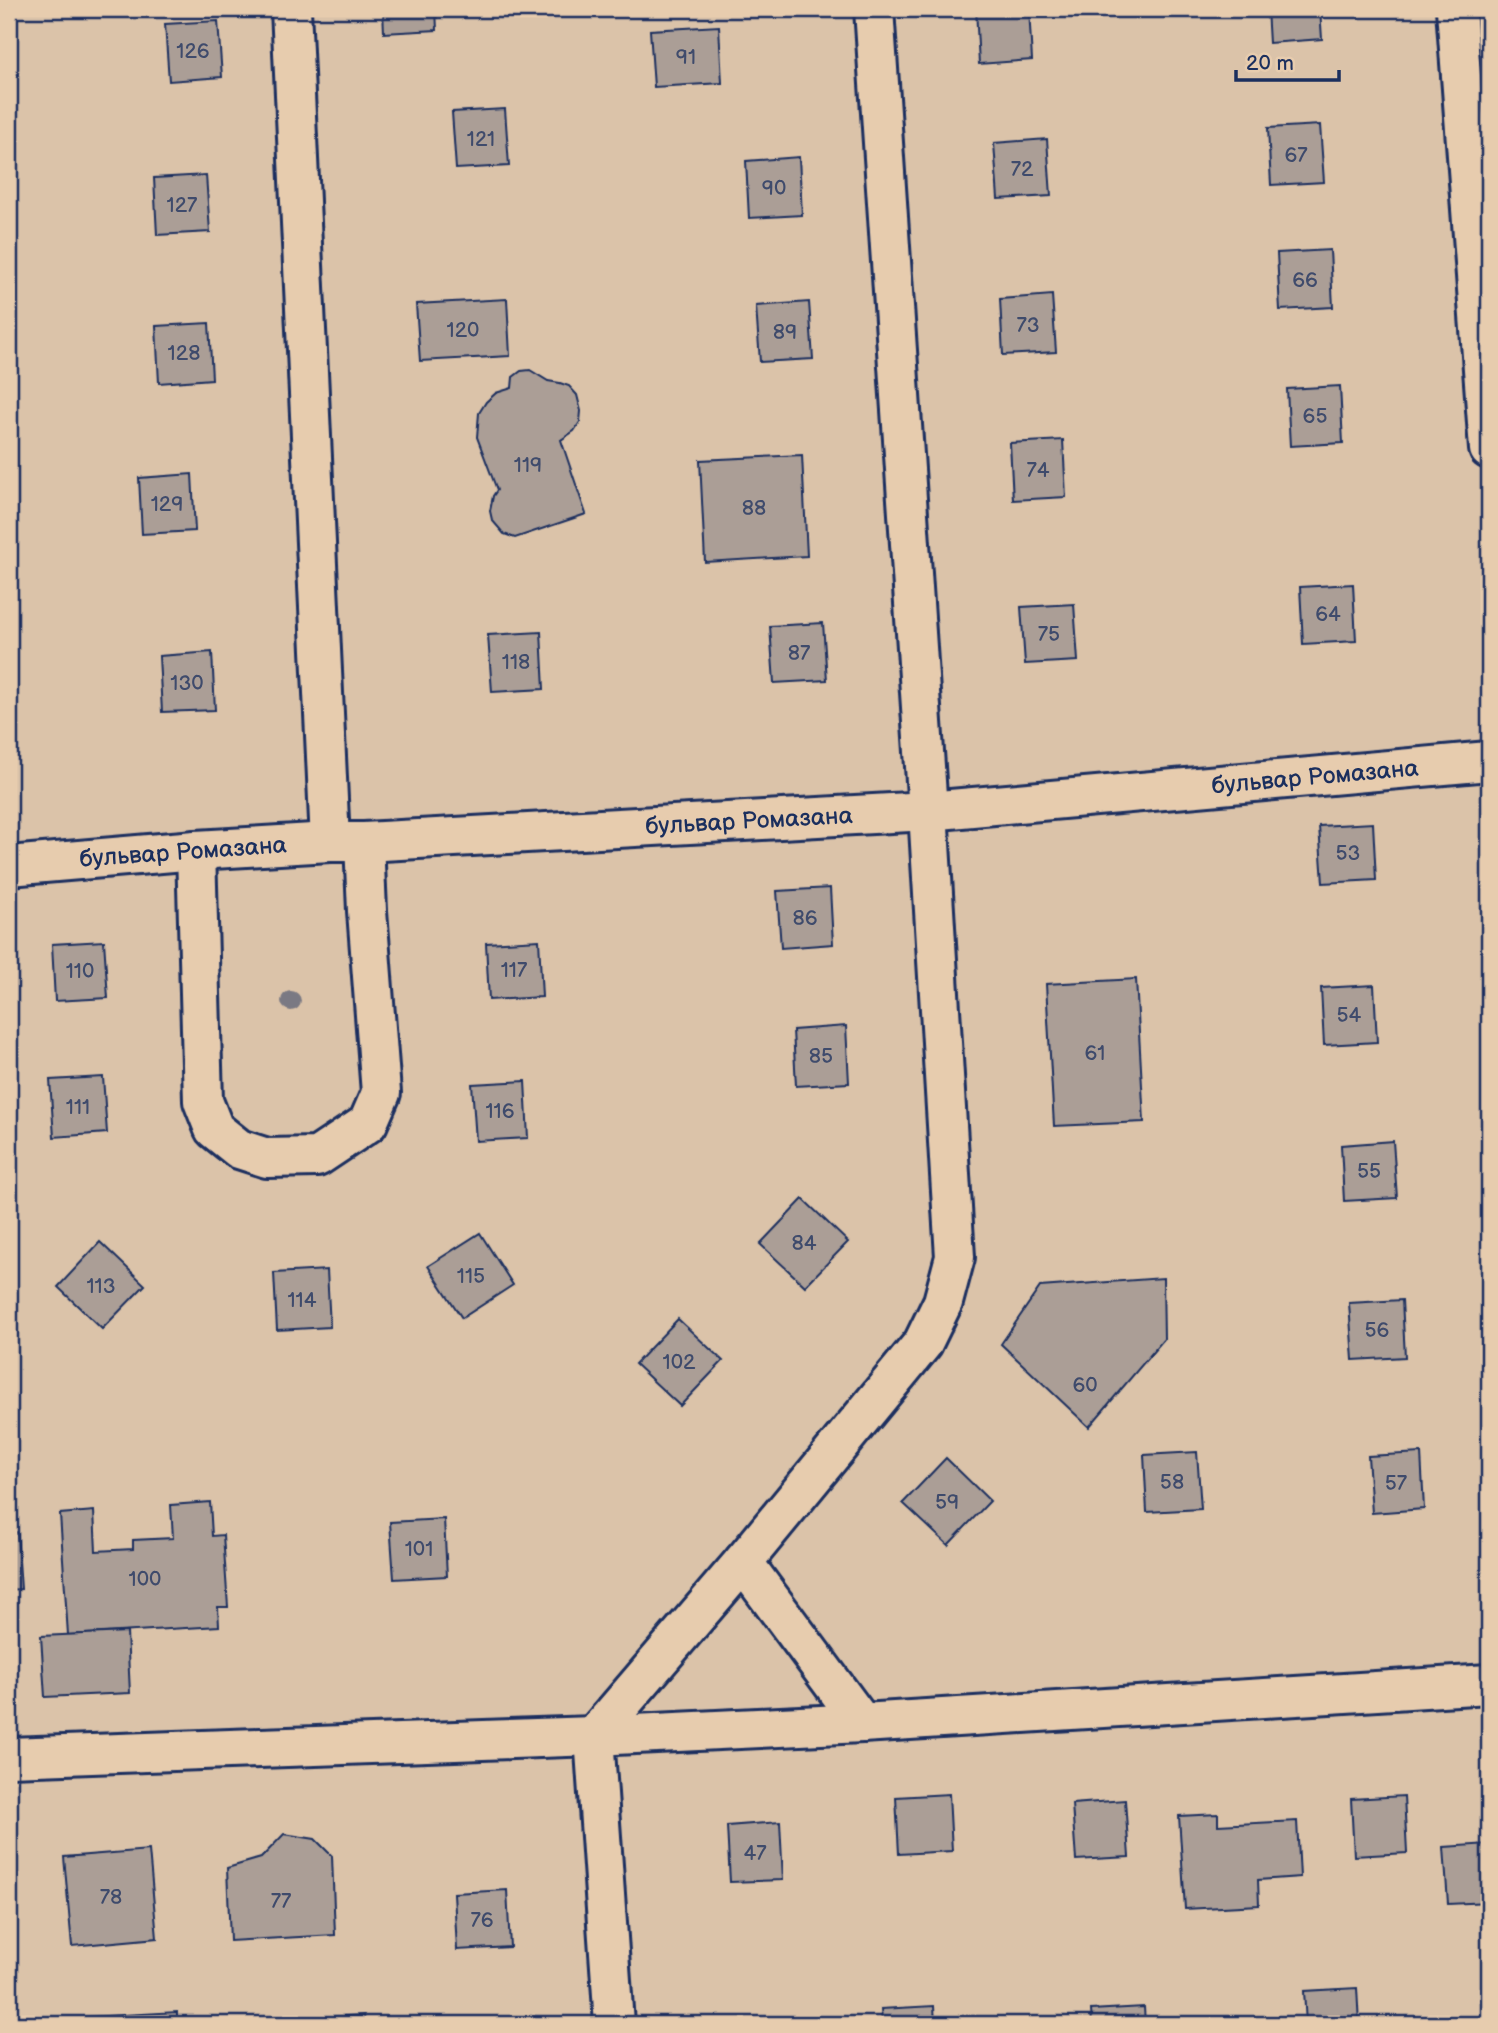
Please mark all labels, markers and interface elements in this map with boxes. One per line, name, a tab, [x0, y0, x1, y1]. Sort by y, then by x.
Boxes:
scale bar	[1236, 38, 1339, 82]
house number: 126	[176, 39, 210, 64]
house number: 91	[676, 45, 696, 70]
text: 20 m	[1246, 51, 1294, 76]
house number: 121	[467, 127, 495, 152]
house number: 67	[1284, 143, 1308, 168]
house number: 72	[1011, 157, 1034, 182]
house number: 90	[762, 176, 786, 201]
house number: 127	[167, 193, 198, 218]
house number: 66	[1292, 268, 1318, 293]
house number: 73	[1016, 313, 1040, 338]
house number: 120	[447, 318, 479, 343]
house number: 89	[773, 320, 797, 345]
house number: 128	[168, 341, 200, 366]
house number: 65	[1303, 404, 1327, 429]
house number: 119	[514, 453, 542, 478]
house number: 74	[1026, 458, 1050, 483]
house number: 129	[151, 492, 183, 517]
house number: 88	[742, 496, 766, 521]
house number: 64	[1315, 602, 1341, 627]
house number: 75	[1038, 622, 1060, 647]
house number: 87	[788, 641, 811, 666]
house number: 118	[502, 650, 530, 675]
house number: 130	[170, 671, 204, 696]
street label: бульвар Ромазана	[1210, 754, 1420, 800]
street label: бульвар Ромазана	[645, 801, 853, 841]
street label: бульвар Ромазана	[78, 830, 288, 874]
house number: 53	[1336, 841, 1360, 866]
house number: 86	[792, 906, 818, 931]
house number: 117	[501, 958, 528, 983]
house number: 110	[66, 959, 94, 984]
house number: 54	[1337, 1003, 1362, 1028]
house number: 61	[1085, 1041, 1105, 1066]
house number: 85	[809, 1044, 833, 1069]
house number: 111	[66, 1095, 90, 1120]
house number: 116	[485, 1099, 515, 1124]
house number: 55	[1357, 1159, 1381, 1184]
house number: 84	[791, 1231, 817, 1256]
house number: 115	[457, 1264, 485, 1289]
house number: 113	[86, 1274, 116, 1299]
house number: 114	[287, 1288, 317, 1313]
house number: 56	[1365, 1318, 1390, 1343]
house number: 102	[663, 1350, 696, 1375]
house number: 60	[1072, 1373, 1098, 1398]
house number: 58	[1160, 1470, 1184, 1495]
house number: 57	[1385, 1471, 1408, 1496]
house number: 59	[935, 1490, 959, 1515]
house number: 101	[405, 1537, 433, 1562]
house number: 100	[129, 1567, 161, 1592]
house number: 47	[743, 1841, 767, 1866]
house number: 78	[100, 1885, 122, 1910]
house number: 77	[271, 1889, 292, 1914]
house number: 76	[470, 1908, 494, 1933]

